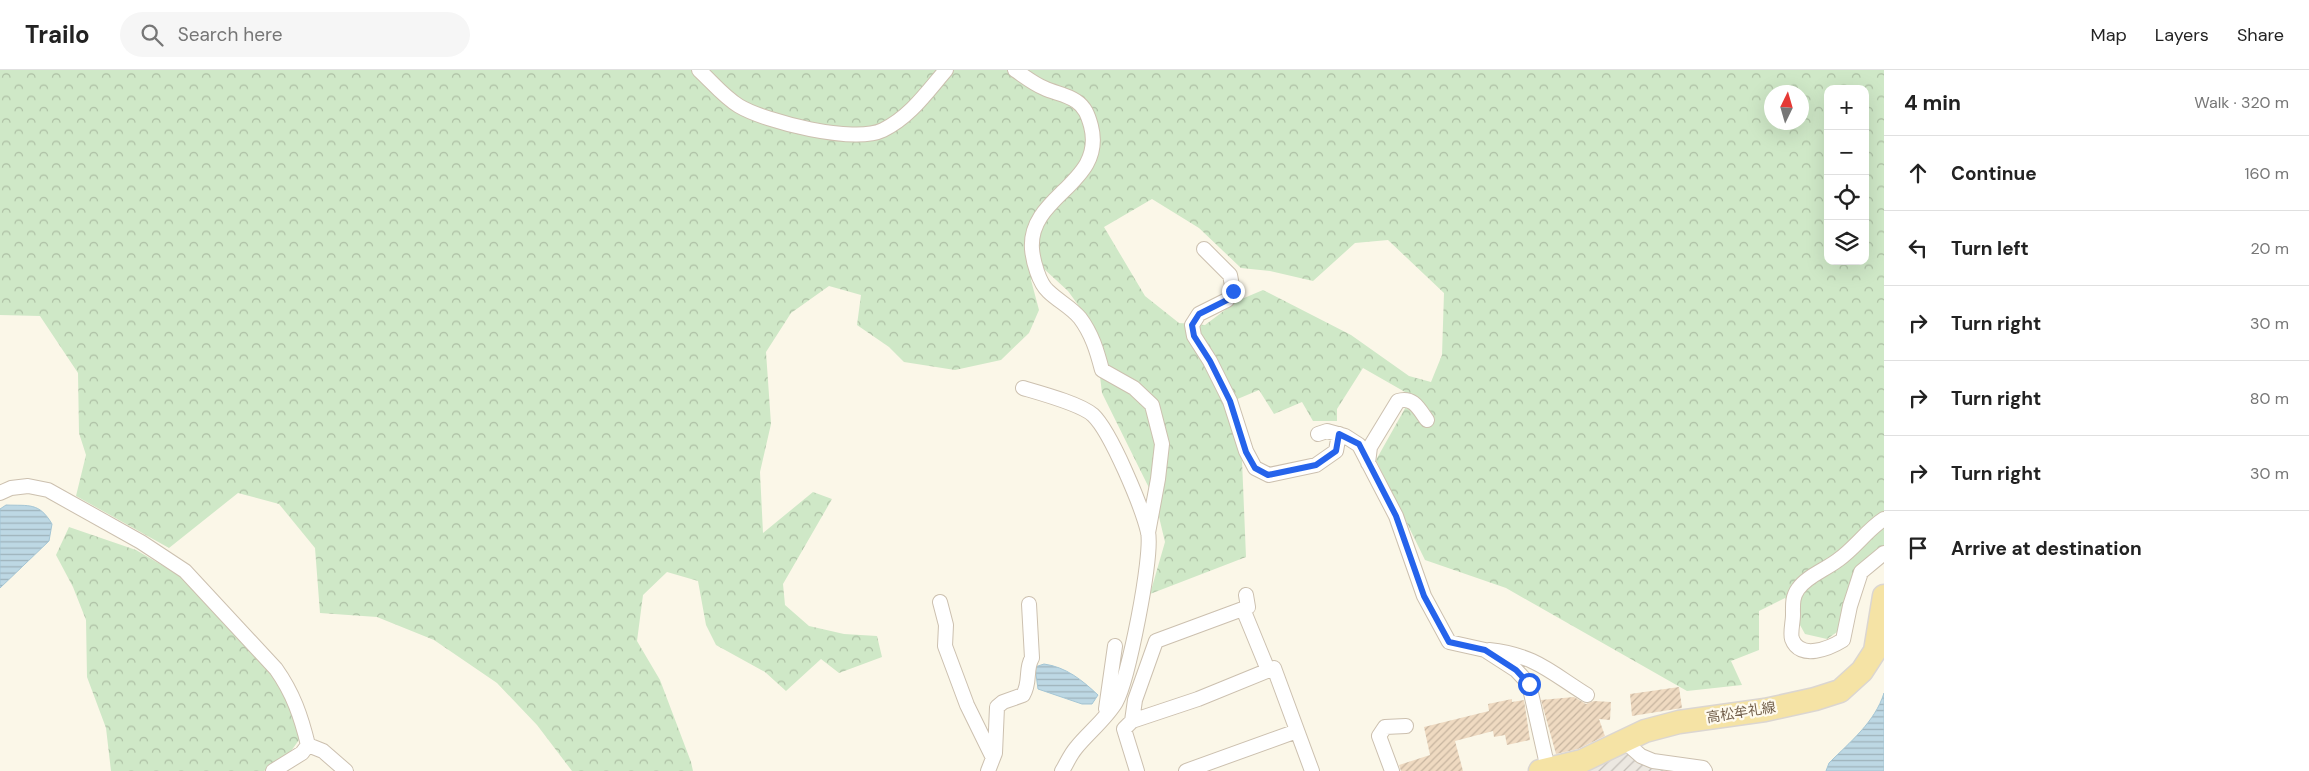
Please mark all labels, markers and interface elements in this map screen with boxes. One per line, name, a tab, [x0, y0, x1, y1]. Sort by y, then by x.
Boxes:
search box	[120, 12, 470, 57]
text: Trailo	[25, 19, 90, 50]
icon: search	[138, 21, 166, 49]
text: Search here	[178, 22, 283, 47]
text: Map	[2091, 23, 2127, 47]
text: Layers	[2155, 23, 2209, 47]
text: Share	[2237, 23, 2284, 47]
north arrow	[1764, 85, 1809, 130]
map controls	[1824, 85, 1869, 265]
button: +	[1824, 85, 1869, 130]
text: 4 min	[1904, 89, 1961, 117]
text: Walk · 320 m	[2194, 92, 2289, 113]
button: −	[1824, 130, 1869, 175]
icon: ahead	[1904, 159, 1932, 187]
text: Continue	[1951, 161, 2037, 186]
text: 160 m	[2245, 163, 2289, 184]
button: locate	[1824, 175, 1869, 220]
button: layers	[1824, 220, 1869, 265]
icon: left	[1904, 234, 1932, 262]
text: Turn left	[1951, 236, 2029, 261]
text: 20 m	[2250, 238, 2289, 259]
route end	[1222, 280, 1245, 303]
icon: right	[1904, 309, 1932, 337]
text: Turn right	[1951, 311, 2041, 336]
text: 30 m	[2250, 313, 2289, 334]
icon: right	[1904, 384, 1932, 412]
text: Turn right	[1951, 386, 2041, 411]
text: 80 m	[2250, 388, 2289, 409]
icon: right	[1904, 459, 1932, 487]
text: Turn right	[1951, 461, 2041, 486]
text: 30 m	[2250, 463, 2289, 484]
icon: arrive	[1904, 534, 1932, 562]
text: Arrive at destination	[1951, 536, 2142, 561]
route start	[1518, 673, 1541, 696]
street label: 高松牟礼線	[1705, 698, 1777, 726]

